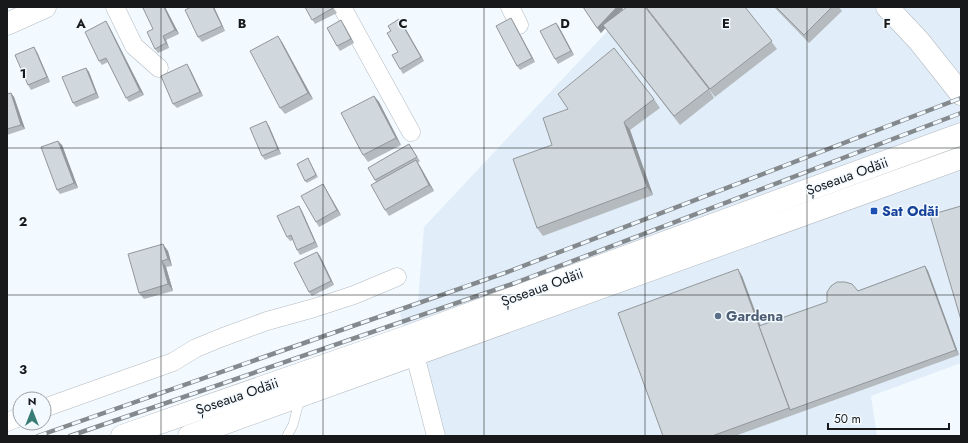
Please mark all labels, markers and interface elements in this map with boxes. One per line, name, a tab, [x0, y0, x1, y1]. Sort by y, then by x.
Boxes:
text: A	[75, 14, 86, 33]
text: B	[238, 14, 247, 33]
text: C	[398, 14, 408, 33]
text: D	[560, 14, 570, 33]
text: E	[722, 14, 730, 33]
text: F	[883, 14, 891, 33]
text: 1	[20, 64, 26, 83]
street label: Șoseaua Odăii	[803, 152, 891, 201]
place label: Sat Odăi	[882, 201, 939, 221]
marker: Sat Odăi	[869, 206, 879, 216]
text: 2	[19, 212, 27, 231]
street label: Șoseaua Odăii	[498, 263, 586, 312]
place label: Gardena	[726, 306, 783, 326]
marker: Gardena	[713, 311, 723, 321]
text: 3	[19, 360, 27, 379]
street label: Șoseaua Odăii	[193, 372, 281, 420]
north arrow	[12, 391, 52, 431]
text: N	[28, 393, 36, 409]
scale bar	[828, 405, 949, 431]
text: 50 m	[834, 410, 861, 428]

